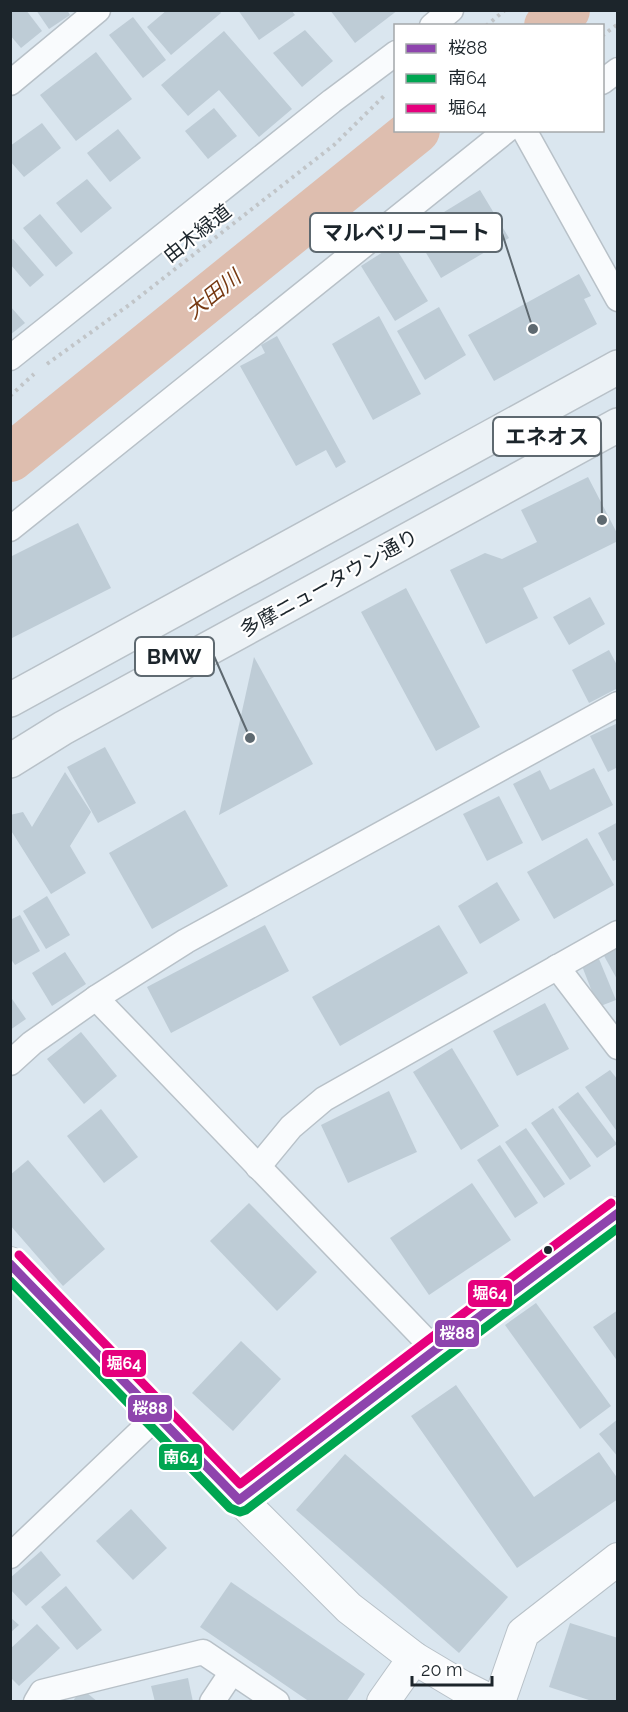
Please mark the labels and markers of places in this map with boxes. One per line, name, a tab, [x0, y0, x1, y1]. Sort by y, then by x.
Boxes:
callout: マルベリーコート	[310, 213, 502, 252]
callout: エネオス	[493, 417, 601, 456]
callout: BMW	[135, 637, 214, 676]
unlabelled marker	[542, 1244, 554, 1256]

